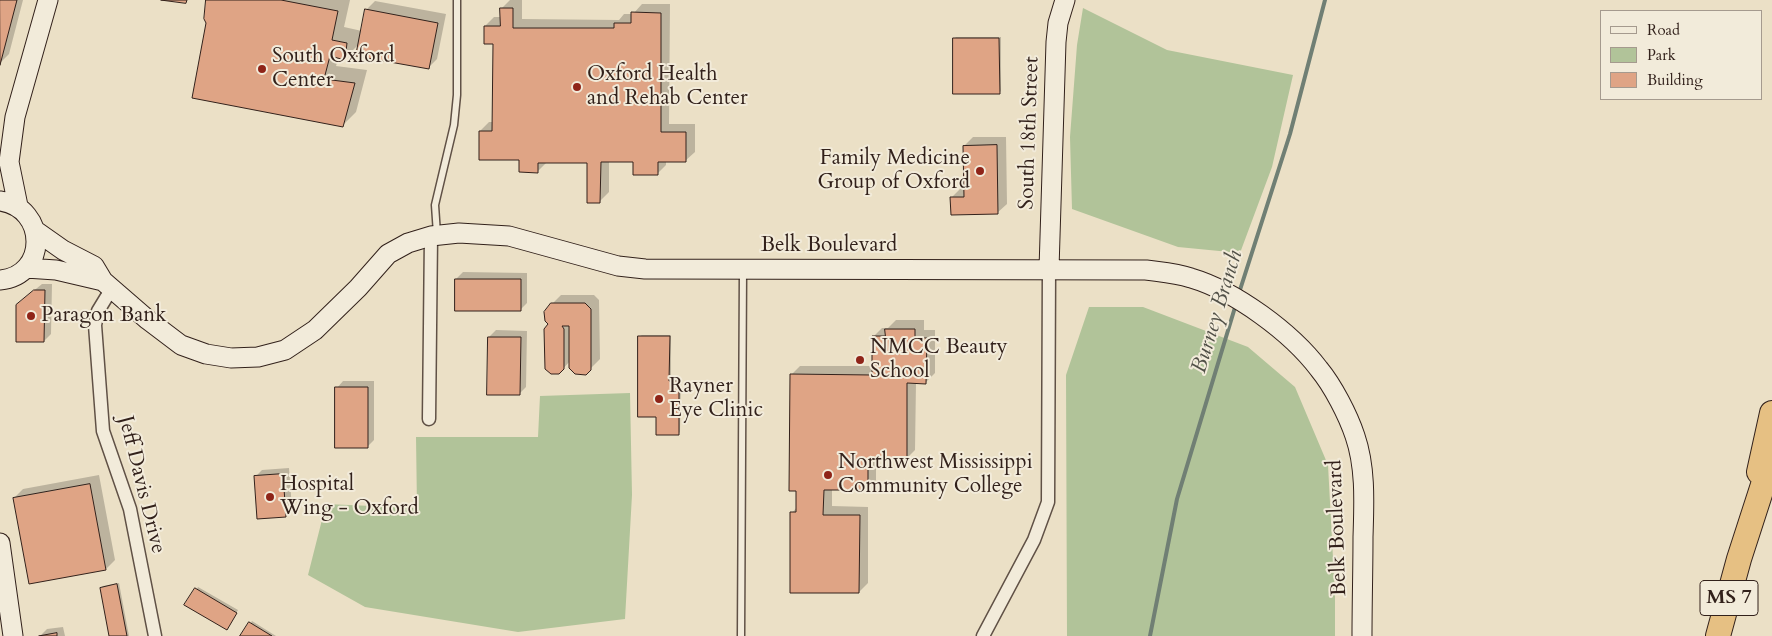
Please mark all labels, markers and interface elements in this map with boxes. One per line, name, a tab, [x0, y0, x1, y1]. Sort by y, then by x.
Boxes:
legend	[1600, 10, 1762, 100]
text: Road	[1647, 20, 1680, 40]
place label: South Oxford Center	[272, 44, 394, 94]
text: Park	[1647, 45, 1676, 65]
street label: South 18th Street	[1015, 56, 1045, 210]
place label: Oxford Health and Rehab Center	[587, 62, 748, 112]
marker: South Oxford Center	[256, 63, 268, 75]
text: Building	[1647, 70, 1703, 90]
marker: Oxford Health and Rehab Center	[571, 81, 583, 93]
place label: Family Medicine Group of Oxford	[817, 146, 970, 196]
marker: Family Medicine Group of Oxford	[974, 165, 986, 177]
street label: Belk Boulevard	[761, 233, 897, 259]
water label: Burney Branch	[1187, 247, 1249, 377]
place label: Paragon Bank	[41, 303, 166, 329]
marker: Paragon Bank	[25, 310, 37, 322]
place label: NMCC Beauty School	[870, 335, 1008, 385]
marker: NMCC Beauty School	[854, 354, 866, 366]
place label: Rayner Eye Clinic	[669, 374, 763, 424]
marker: Rayner Eye Clinic	[653, 393, 665, 405]
street label: Jeff Davis Drive	[112, 414, 170, 556]
place label: Northwest Mississippi Community College	[838, 450, 1033, 500]
street label: Belk Boulevard	[1323, 459, 1353, 597]
marker: Northwest Mississippi Community College	[822, 469, 834, 481]
place label: Hospital Wing - Oxford	[280, 472, 419, 522]
marker: Hospital Wing - Oxford	[264, 491, 276, 503]
road number: MS 7	[1700, 580, 1758, 616]

